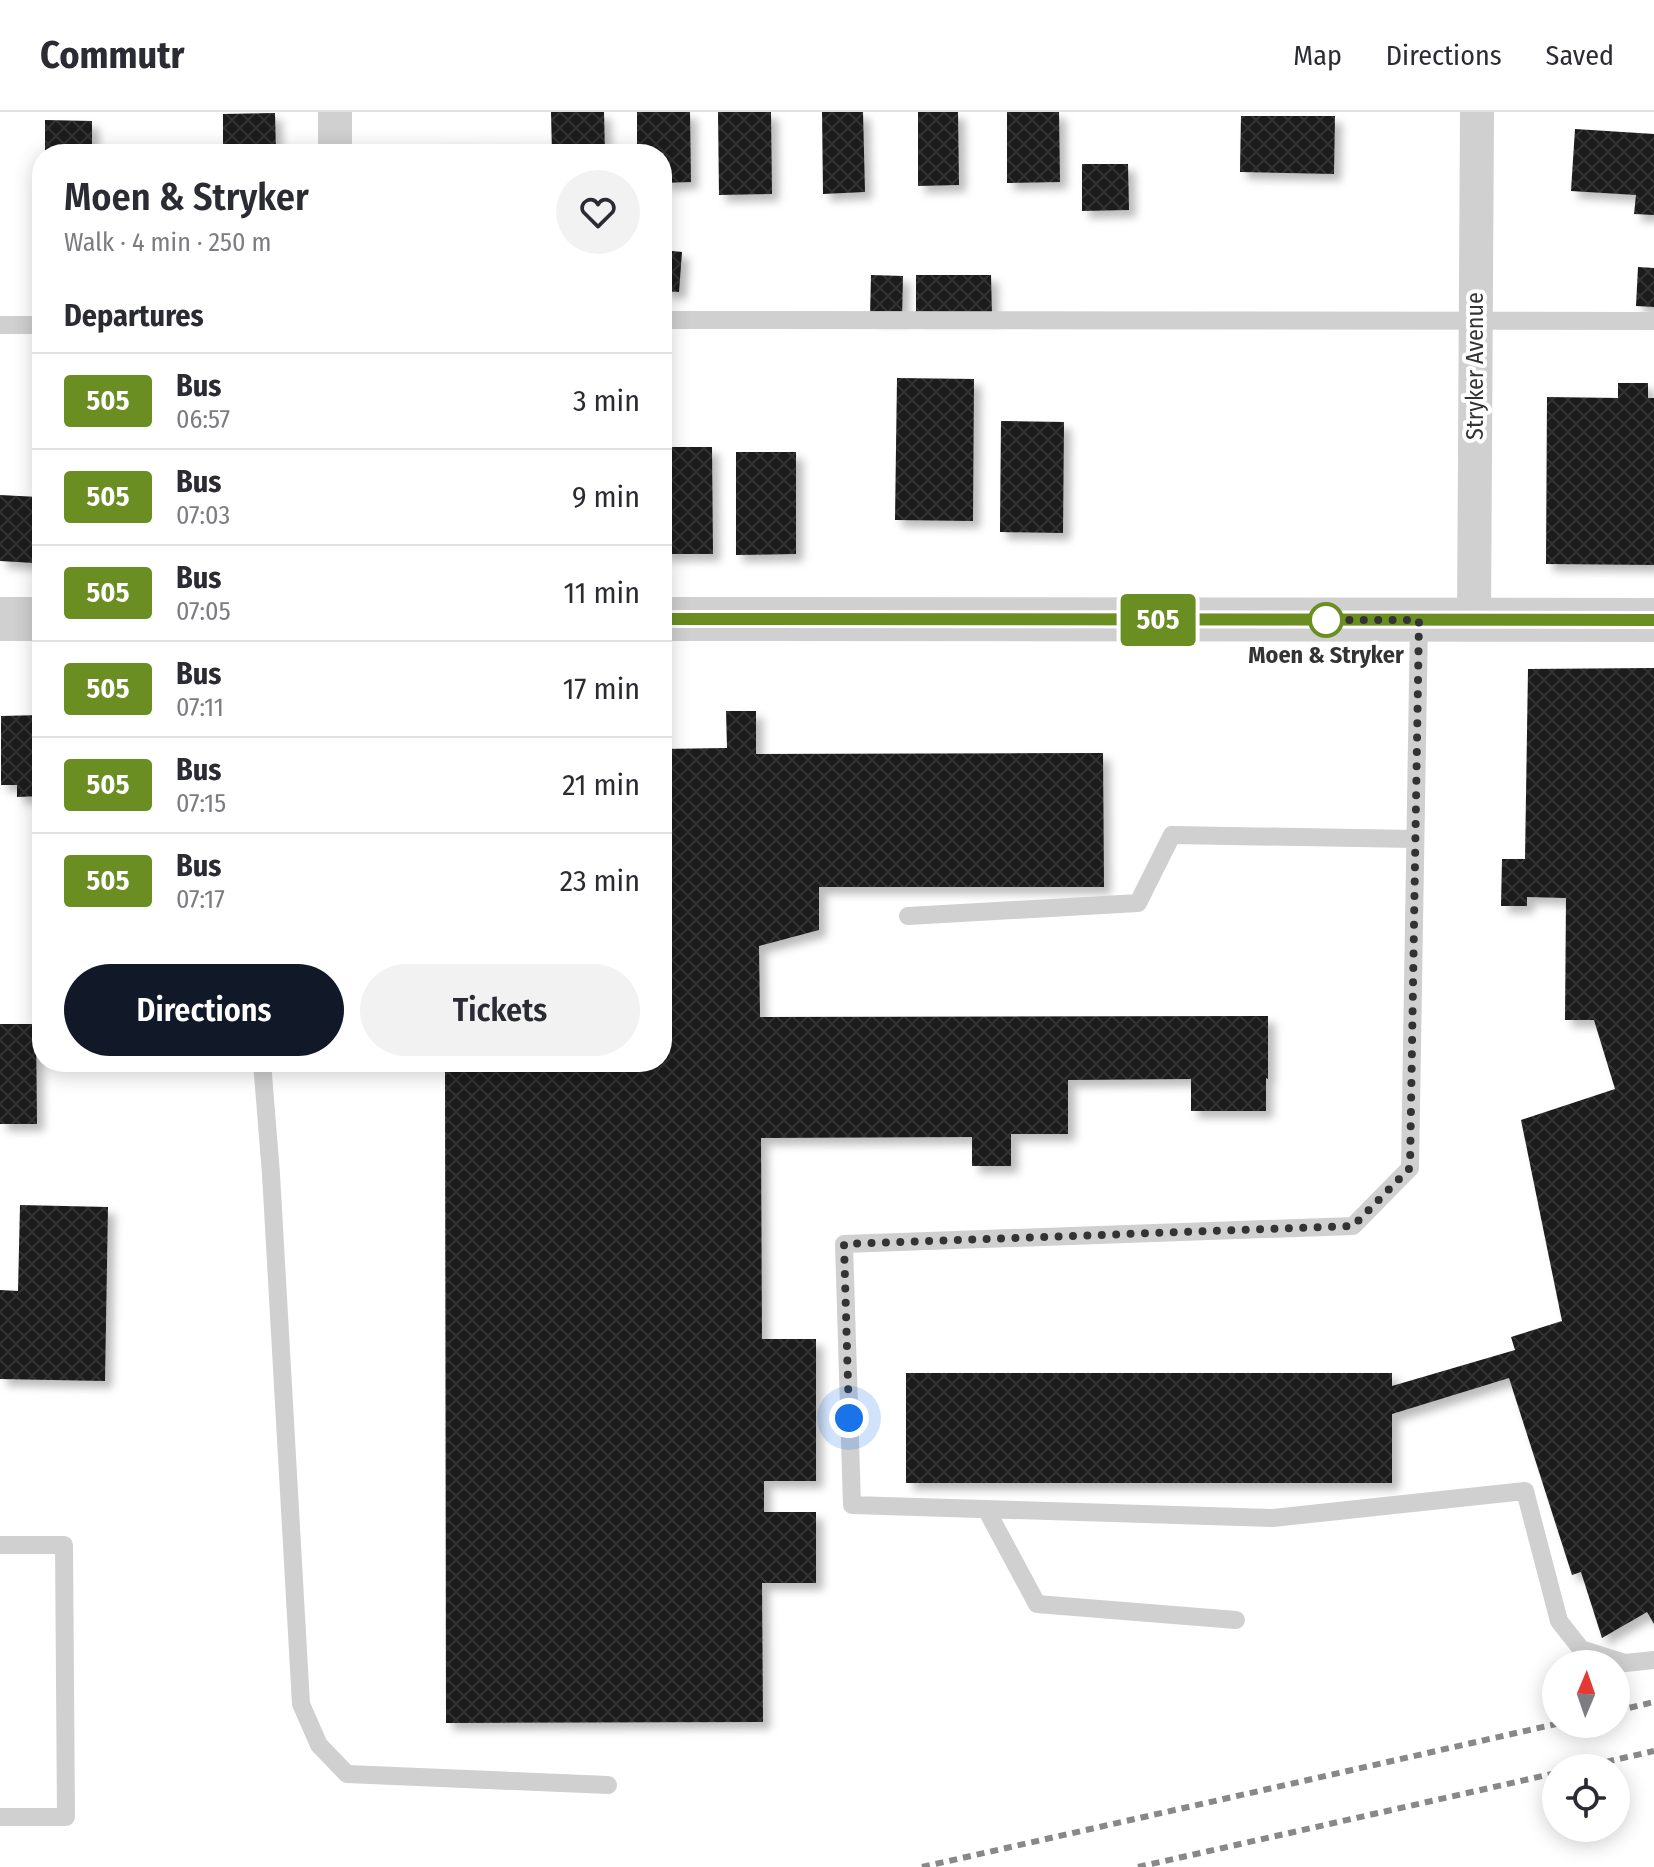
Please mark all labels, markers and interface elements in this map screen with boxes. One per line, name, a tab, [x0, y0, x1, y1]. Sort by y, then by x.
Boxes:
text: Commutr	[40, 32, 184, 78]
text: Map	[1293, 39, 1342, 72]
text: Directions	[1386, 39, 1502, 72]
text: Saved	[1546, 39, 1614, 72]
button: heart	[556, 170, 640, 254]
text: Moen & Stryker	[64, 174, 309, 220]
text: Walk · 4 min · 250 m	[64, 227, 272, 258]
street label: Stryker Avenue	[1461, 292, 1489, 440]
text: Departures	[64, 298, 204, 334]
text: Bus	[176, 368, 221, 404]
text: 3 min	[573, 383, 640, 419]
text: 505	[87, 384, 129, 417]
text: 06:57	[176, 404, 230, 435]
text: Bus	[176, 464, 221, 500]
text: 9 min	[572, 479, 640, 515]
text: 505	[87, 480, 129, 513]
text: 07:03	[176, 500, 230, 531]
text: Bus	[176, 560, 221, 596]
text: 11 min	[564, 575, 640, 611]
text: 505	[87, 576, 129, 609]
line badge: 505	[1112, 594, 1204, 646]
text: 07:05	[176, 596, 231, 627]
text: 505	[1137, 603, 1179, 636]
marker: Moen & Stryker	[1309, 603, 1343, 637]
place label: Moen & Stryker	[1248, 641, 1404, 669]
text: Bus	[176, 656, 221, 692]
text: 17 min	[563, 671, 640, 707]
text: 505	[87, 672, 129, 705]
text: 07:11	[176, 692, 224, 723]
text: Bus	[176, 752, 221, 788]
text: 21 min	[562, 767, 640, 803]
text: 505	[87, 768, 129, 801]
text: 07:15	[176, 788, 226, 819]
text: Bus	[176, 848, 221, 884]
text: 23 min	[560, 863, 640, 899]
text: 505	[87, 864, 129, 897]
text: 07:17	[176, 884, 225, 915]
button: Directions	[64, 964, 344, 1056]
button: Tickets	[360, 964, 640, 1056]
your location	[829, 1398, 869, 1438]
north arrow	[1542, 1650, 1630, 1738]
map controls	[1542, 1650, 1630, 1842]
button: locate	[1542, 1754, 1630, 1842]

